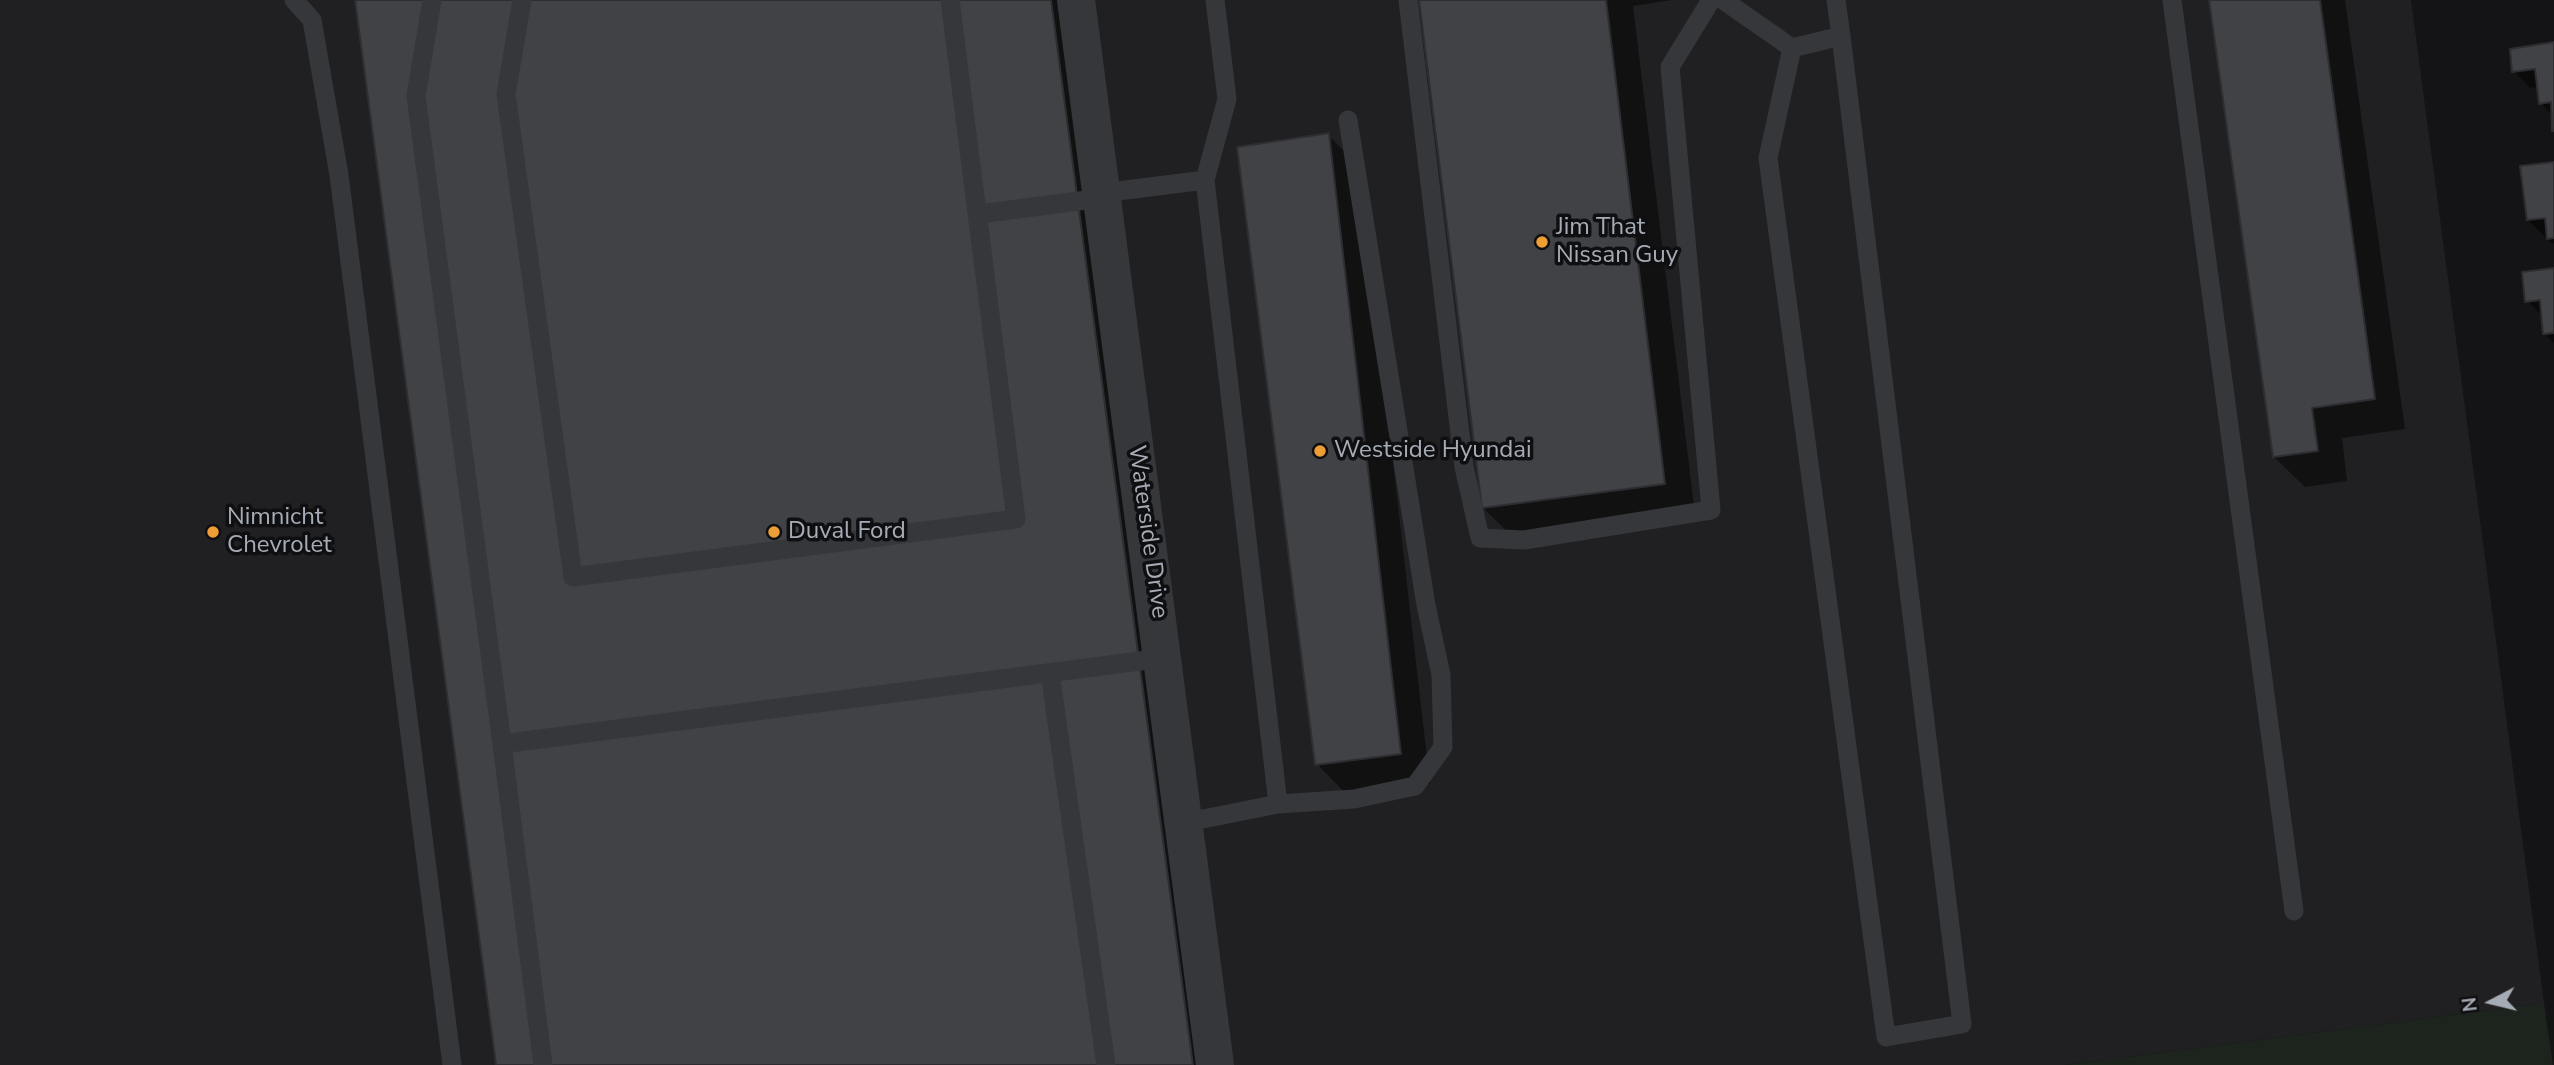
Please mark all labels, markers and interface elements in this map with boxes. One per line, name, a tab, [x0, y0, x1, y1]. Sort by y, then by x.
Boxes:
place label: Jim That Nissan Guy	[1556, 214, 1678, 270]
marker: Jim That Nissan Guy	[1534, 234, 1550, 250]
place label: Westside Hyundai	[1334, 437, 1532, 465]
marker: Westside Hyundai	[1312, 443, 1328, 459]
street label: Waterside Drive	[1121, 444, 1173, 620]
place label: Nimnicht Chevrolet	[227, 504, 332, 560]
place label: Duval Ford	[788, 518, 906, 546]
marker: Nimnicht Chevrolet	[205, 524, 221, 540]
marker: Duval Ford	[766, 524, 782, 540]
north arrow	[2456, 967, 2526, 1037]
text: N	[2456, 996, 2484, 1013]

